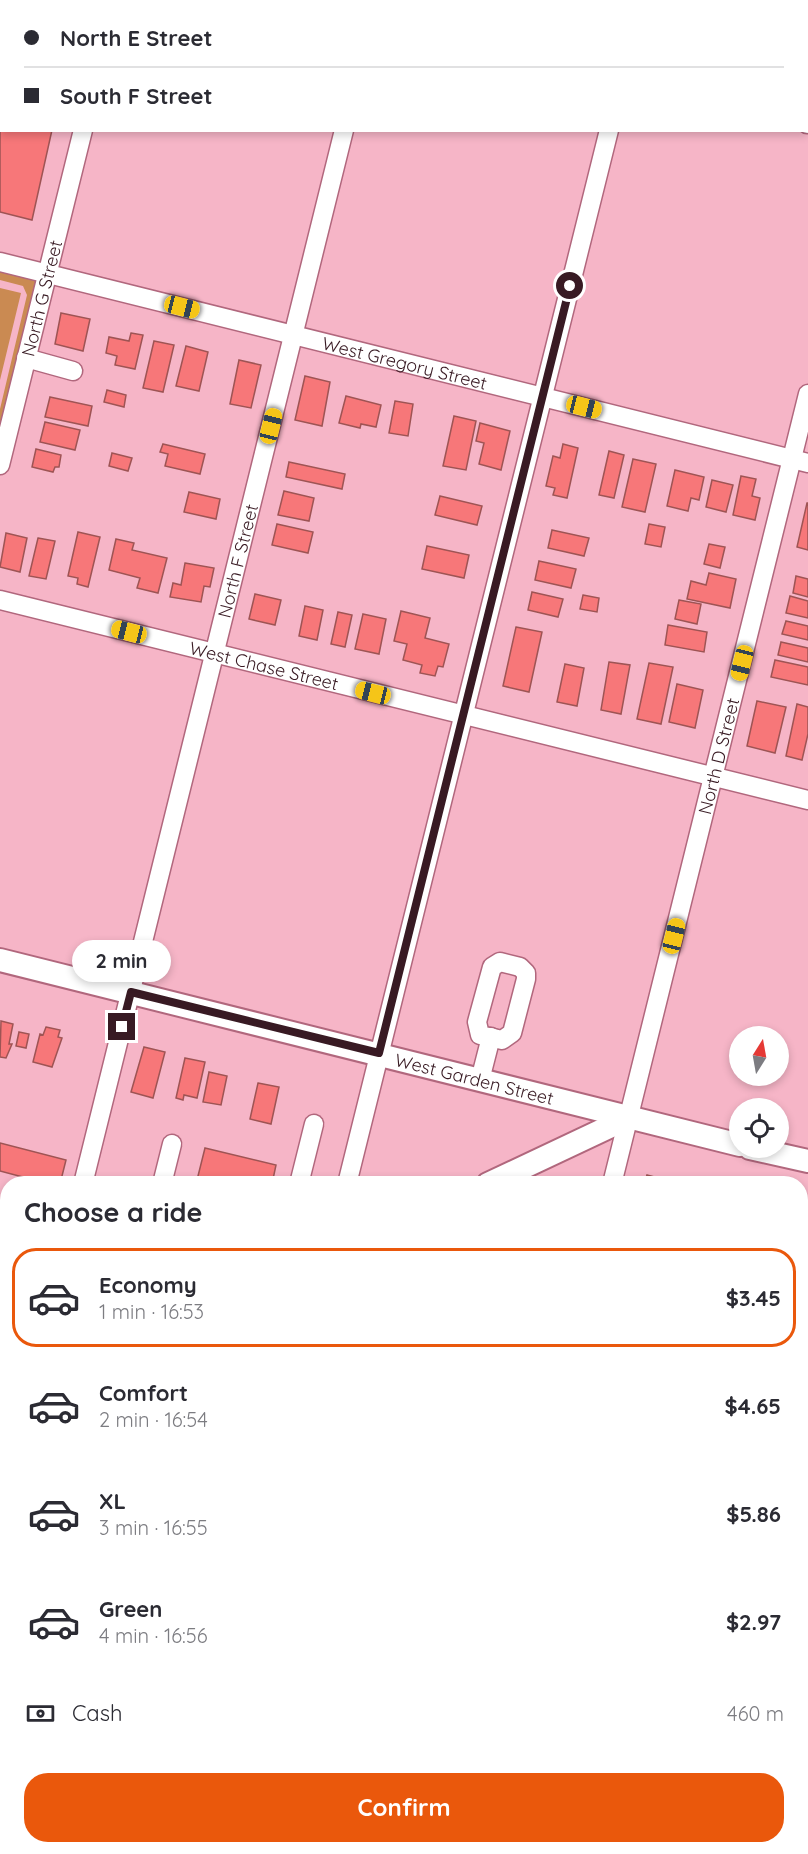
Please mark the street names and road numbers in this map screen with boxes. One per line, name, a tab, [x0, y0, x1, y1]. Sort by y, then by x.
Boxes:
street label: North G Street	[16, 238, 67, 358]
street label: West Gregory Street	[320, 331, 489, 394]
street label: North F Street	[212, 501, 262, 620]
street label: West Chase Street	[187, 636, 341, 695]
street label: North D Street	[693, 695, 744, 817]
street label: West Garden Street	[393, 1048, 556, 1109]

